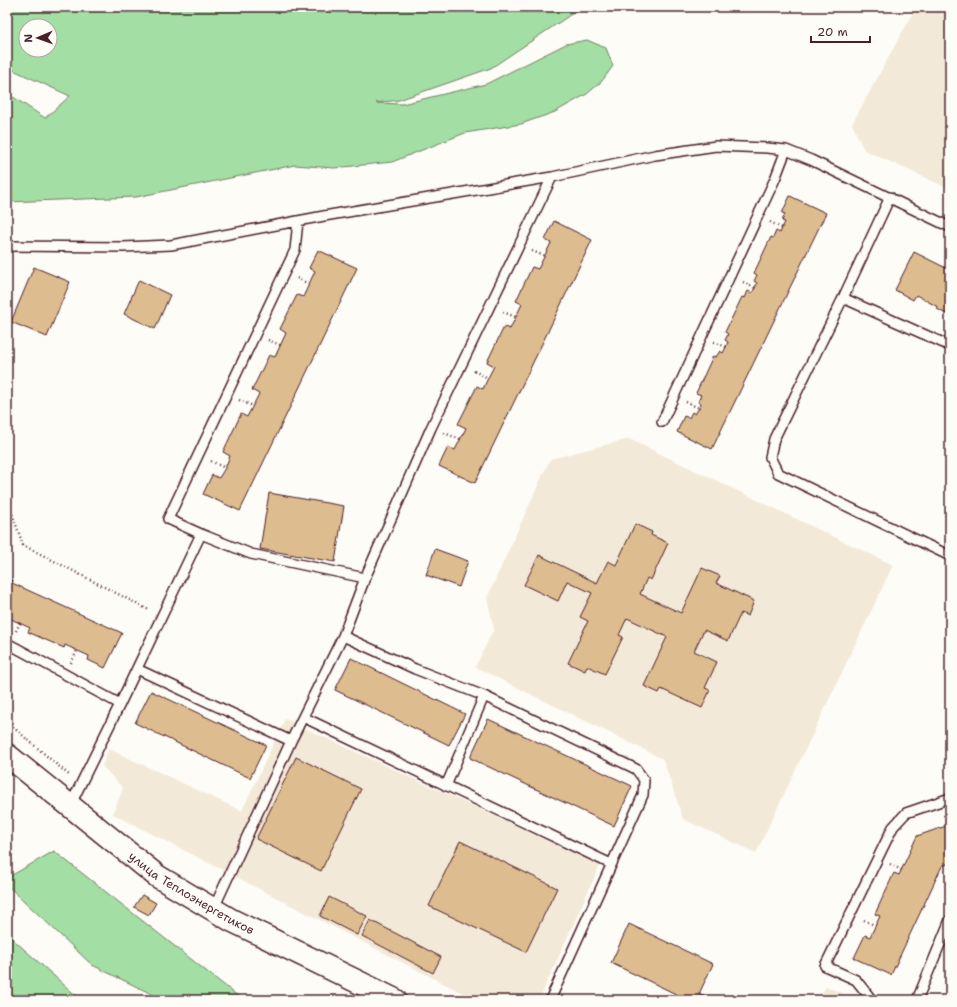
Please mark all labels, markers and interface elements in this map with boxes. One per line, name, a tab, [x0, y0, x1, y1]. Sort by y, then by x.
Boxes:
north arrow	[18, 18, 58, 58]
scale bar	[811, 18, 870, 44]
text: 20 m	[817, 24, 848, 40]
text: N	[21, 33, 36, 43]
street label: улица Теплоэнергетиков	[125, 848, 257, 938]

